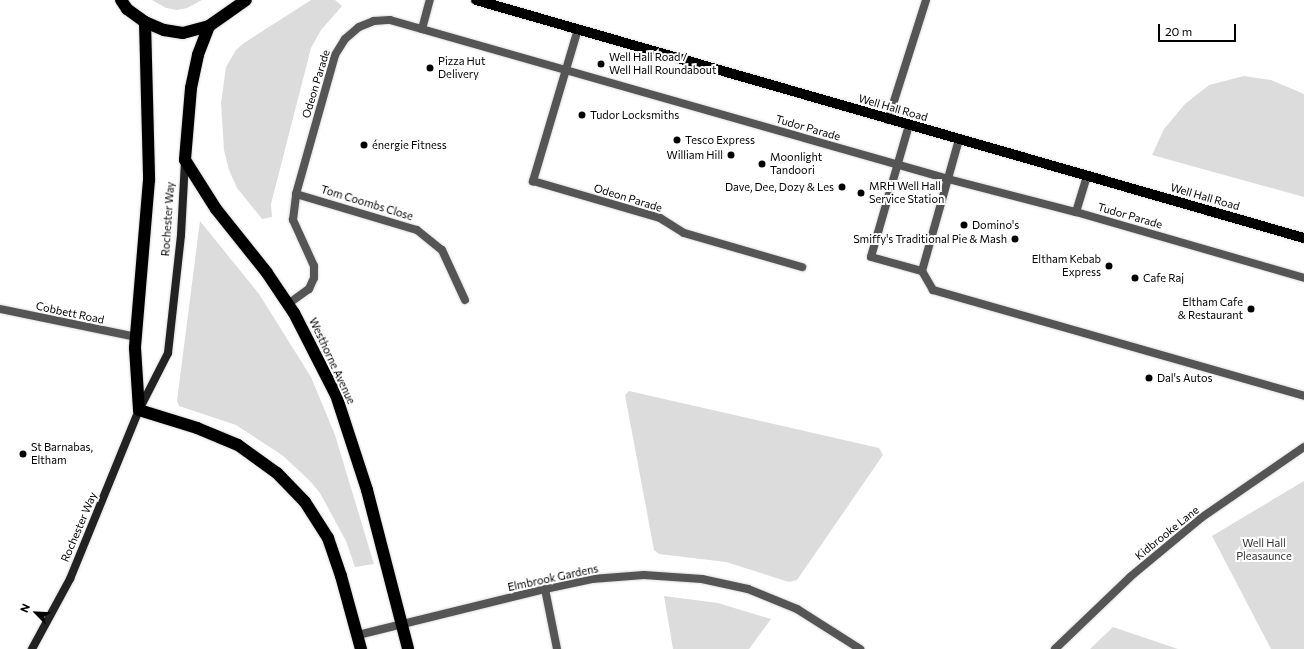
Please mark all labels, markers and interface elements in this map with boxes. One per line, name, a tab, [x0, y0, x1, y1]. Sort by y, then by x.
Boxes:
scale bar	[1160, 16, 1238, 42]
text: 20 m	[1165, 24, 1192, 38]
street label: Odeon Parade	[299, 48, 333, 120]
place label: Well Hall Road / Well Hall Roundabout	[609, 51, 717, 77]
place label: Pizza Hut Delivery	[438, 55, 485, 81]
marker: Well Hall Road / Well Hall Roundabout	[596, 59, 606, 69]
marker: Pizza Hut Delivery	[425, 63, 435, 73]
street label: Well Hall Road	[857, 92, 929, 124]
place label: Tudor Locksmiths	[590, 108, 679, 122]
marker: Tudor Locksmiths	[577, 110, 587, 120]
street label: Tudor Parade	[774, 112, 842, 144]
place label: Tesco Express	[685, 133, 755, 147]
marker: Tesco Express	[672, 135, 682, 145]
place label: énergie Fitness	[372, 138, 447, 152]
marker: énergie Fitness	[359, 140, 369, 150]
place label: William Hill	[666, 148, 723, 162]
marker: William Hill	[726, 150, 736, 160]
place label: Moonlight Tandoori	[770, 151, 822, 177]
marker: Moonlight Tandoori	[757, 159, 767, 169]
place label: Dave, Dee, Dozy & Les	[725, 180, 834, 194]
place label: MRH Well Hall Service Station	[869, 180, 944, 206]
street label: Rochester Way	[159, 181, 177, 257]
street label: Odeon Parade	[592, 181, 664, 215]
street label: Well Hall Road	[1169, 181, 1241, 213]
marker: Dave, Dee, Dozy & Les	[837, 182, 847, 192]
street label: Tom Coombs Close	[319, 183, 415, 223]
marker: MRH Well Hall Service Station	[856, 188, 866, 198]
street label: Tudor Parade	[1096, 200, 1164, 232]
place label: Domino's	[972, 218, 1019, 232]
marker: Domino's	[959, 220, 969, 230]
place label: Smiffy's Traditional Pie & Mash	[853, 232, 1007, 246]
marker: Smiffy's Traditional Pie & Mash	[1010, 234, 1020, 244]
place label: Eltham Kebab Express	[1032, 253, 1101, 279]
marker: Eltham Kebab Express	[1104, 261, 1114, 271]
place label: Cafe Raj	[1143, 271, 1184, 285]
marker: Cafe Raj	[1130, 273, 1140, 283]
place label: Eltham Cafe & Restaurant	[1178, 296, 1243, 322]
street label: Cobbett Road	[35, 299, 105, 327]
marker: Eltham Cafe & Restaurant	[1246, 304, 1256, 314]
street label: Westhorne Avenue	[306, 316, 358, 406]
place label: Dal's Autos	[1157, 371, 1213, 385]
marker: Dal's Autos	[1144, 373, 1154, 383]
place label: St Barnabas, Eltham	[31, 441, 93, 467]
marker: St Barnabas, Eltham	[18, 449, 28, 459]
street label: Rochester Way	[58, 490, 100, 564]
street label: Kidbrooke Lane	[1132, 503, 1202, 563]
park label: Well Hall Pleasaunce	[1236, 537, 1292, 563]
street label: Elmbrook Gardens	[506, 562, 600, 594]
north arrow	[16, 593, 56, 633]
text: N	[17, 602, 32, 614]

